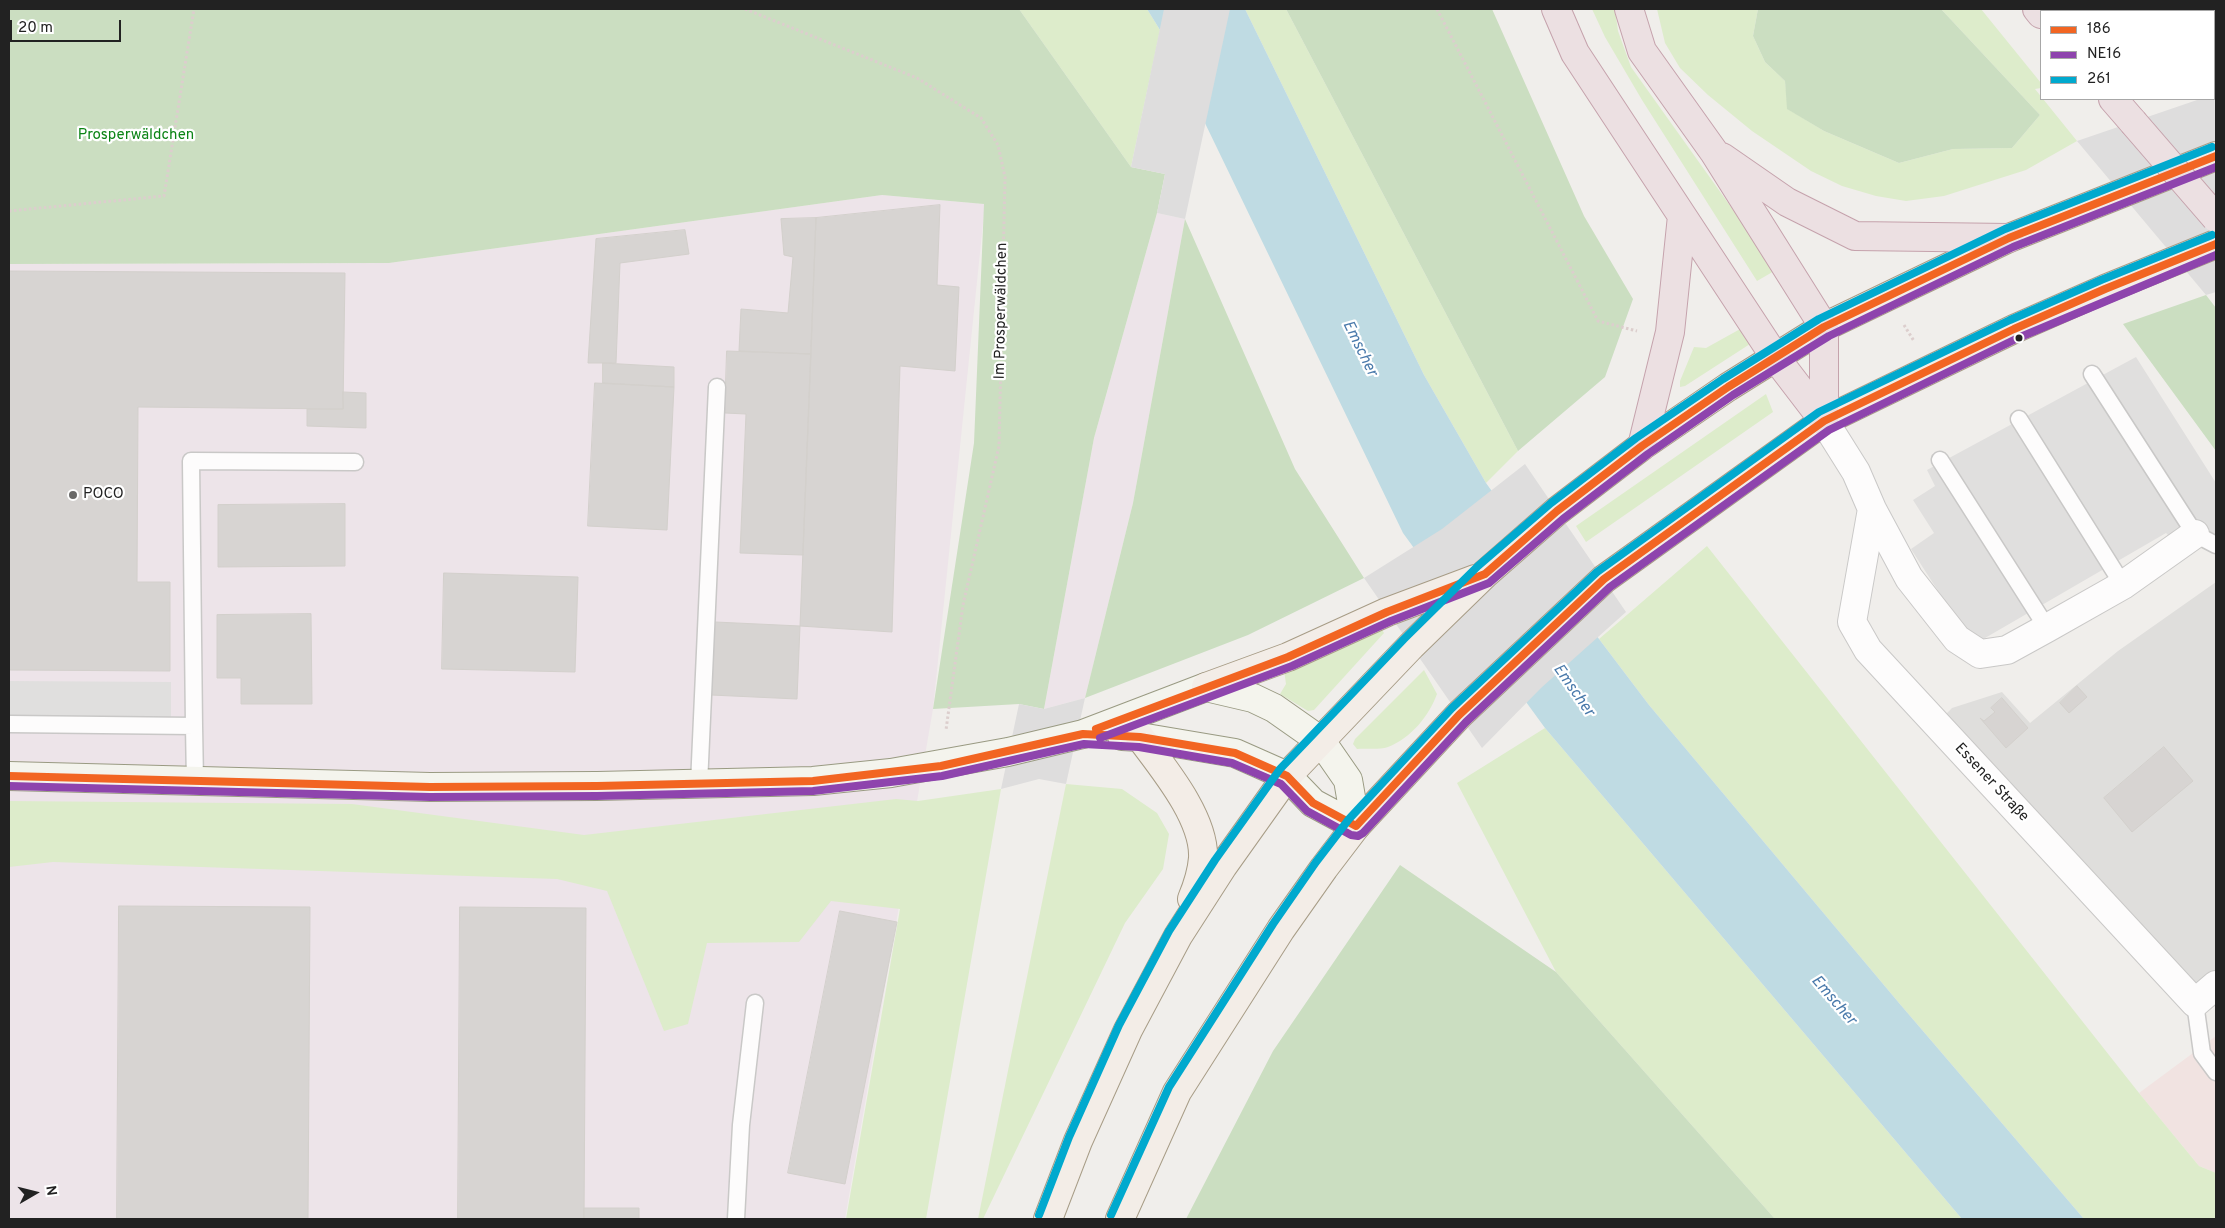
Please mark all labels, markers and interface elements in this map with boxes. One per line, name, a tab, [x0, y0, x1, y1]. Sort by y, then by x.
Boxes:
scale bar	[12, 10, 124, 42]
legend	[2040, 10, 2215, 100]
text: 20 m	[18, 19, 53, 38]
text: 186	[2087, 20, 2111, 39]
text: NE16	[2087, 45, 2121, 64]
text: 261	[2087, 70, 2111, 89]
park label: Prosperwäldchen	[78, 127, 194, 145]
street label: Im Prosperwäldchen	[992, 242, 1012, 380]
water label: Emscher	[1337, 318, 1381, 380]
unlabelled marker	[2014, 333, 2024, 343]
place label: POCO	[83, 486, 124, 504]
marker: POCO	[67, 489, 79, 501]
water label: Emscher	[1548, 661, 1598, 721]
street label: Essener Straße	[1950, 740, 2032, 826]
water label: Emscher	[1806, 972, 1860, 1030]
north arrow	[10, 1168, 60, 1218]
text: N	[41, 1185, 59, 1197]

